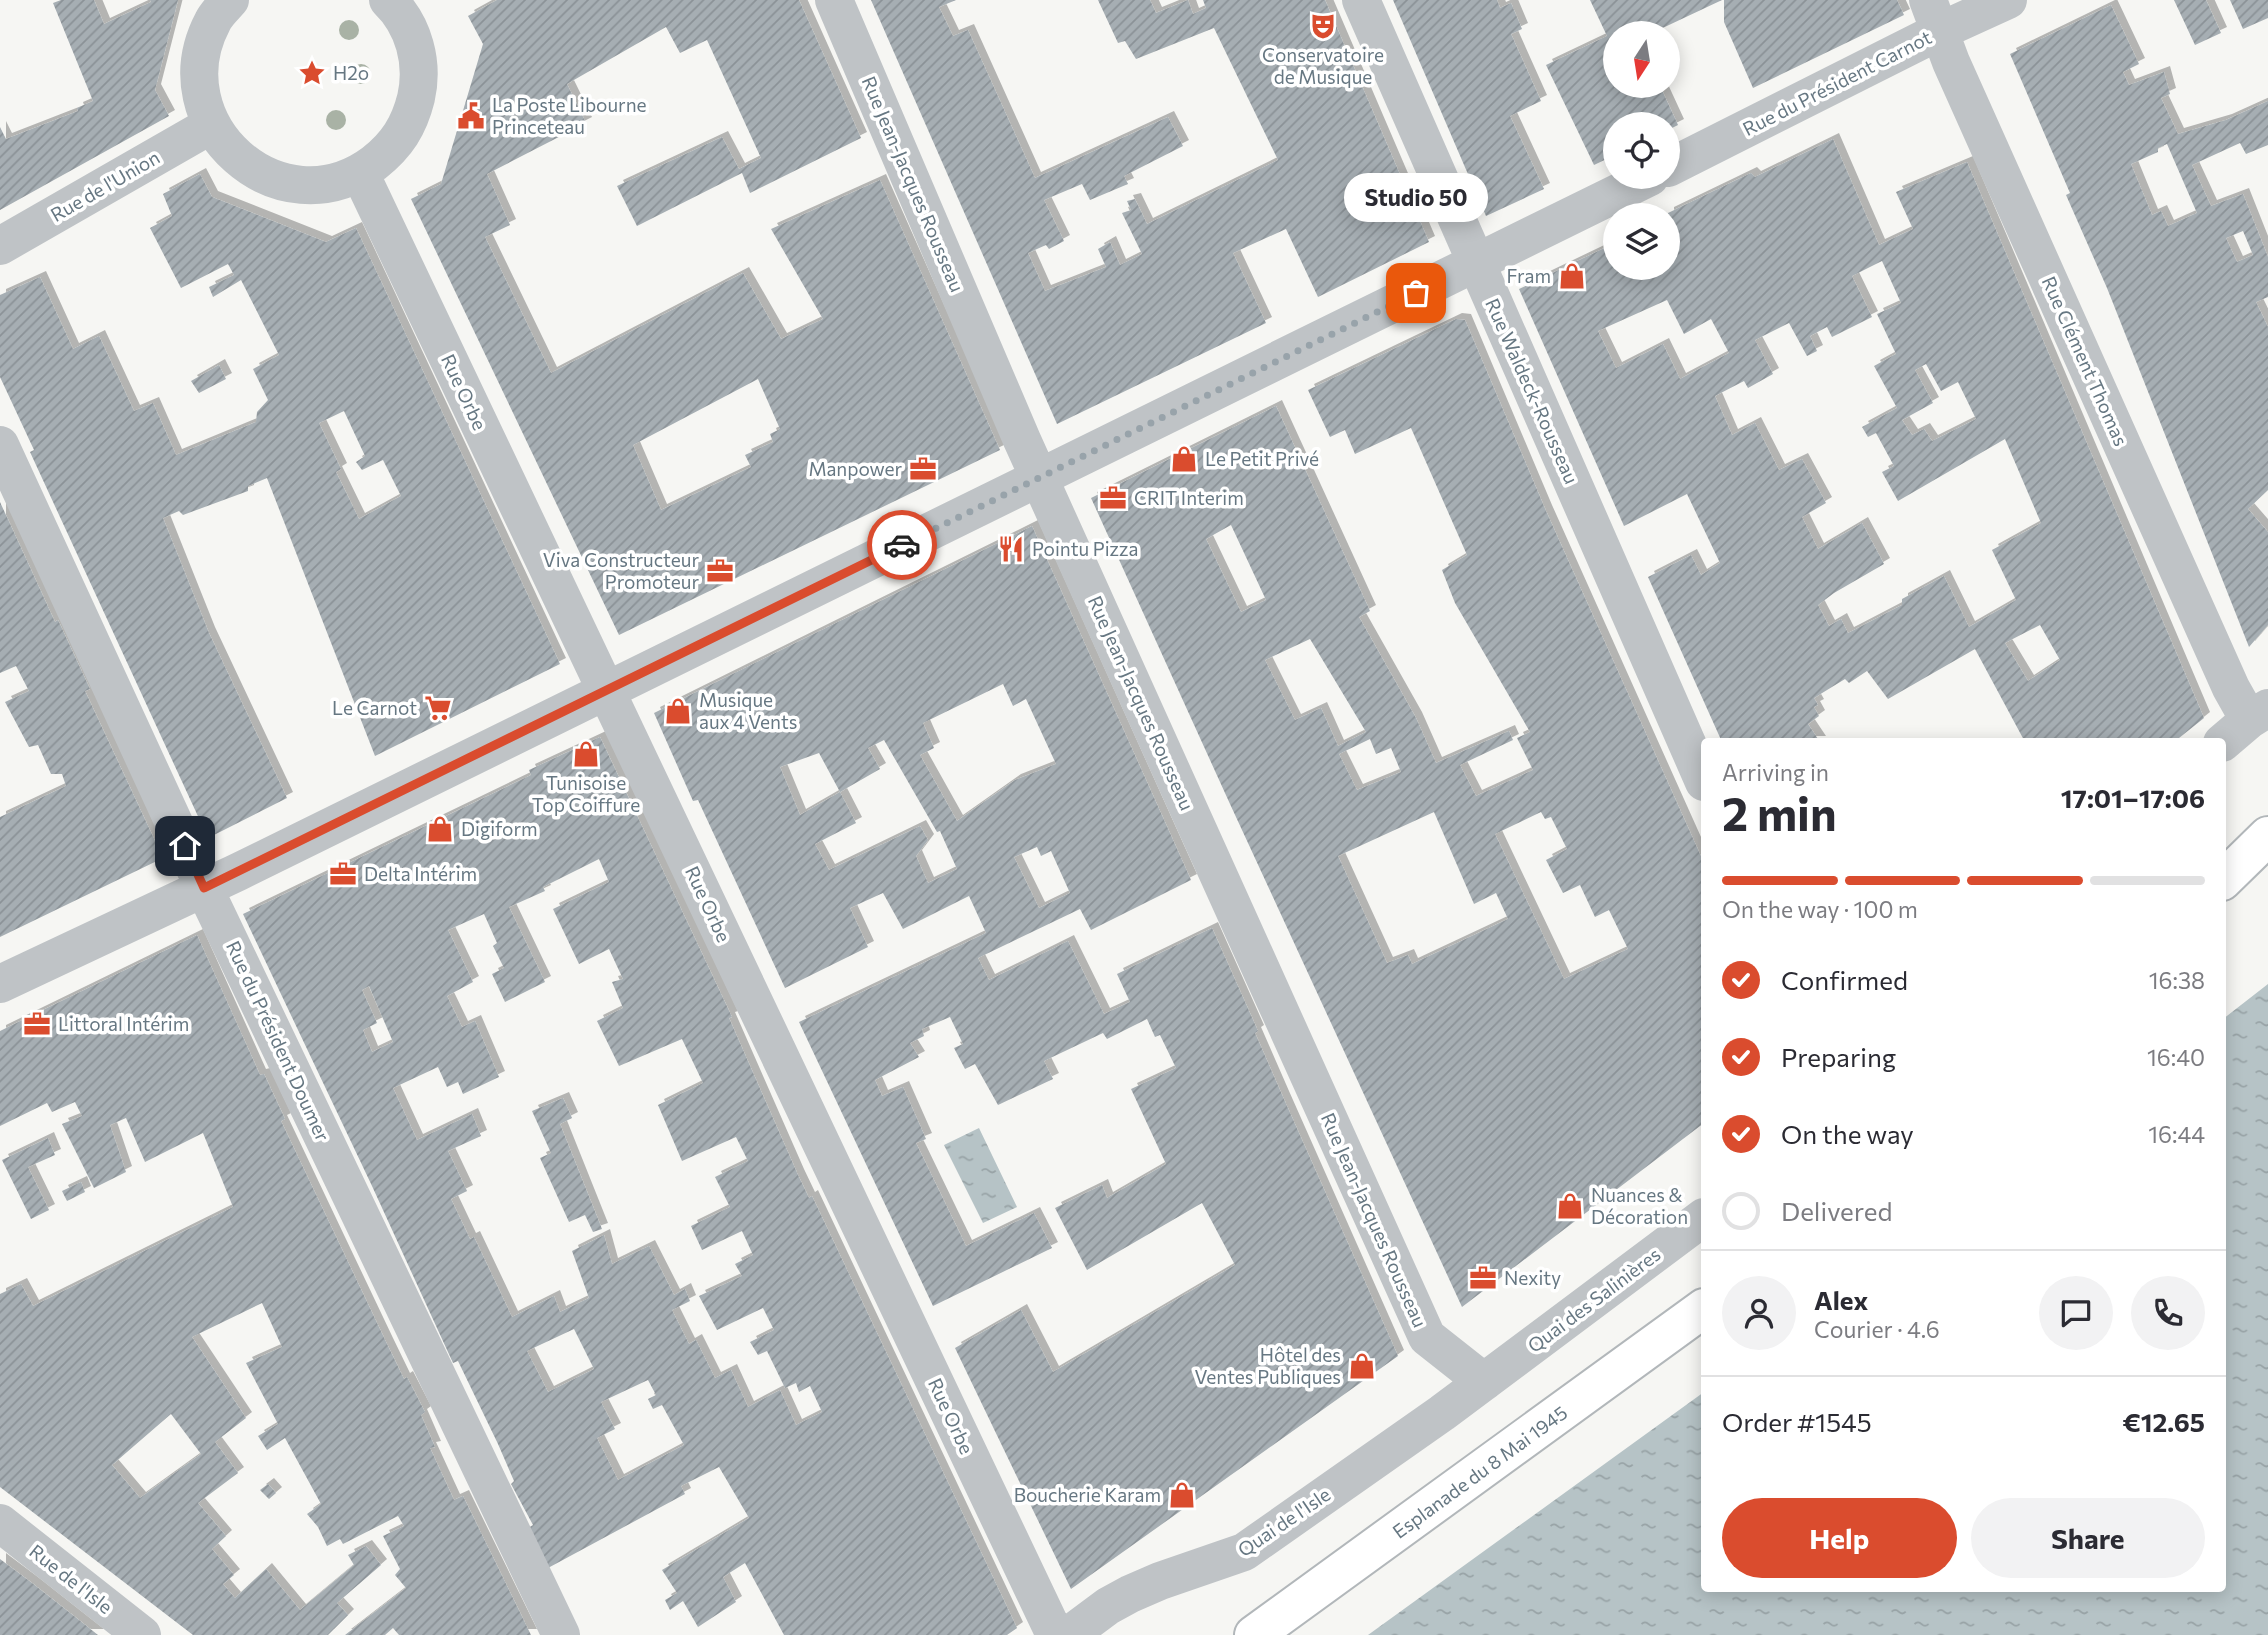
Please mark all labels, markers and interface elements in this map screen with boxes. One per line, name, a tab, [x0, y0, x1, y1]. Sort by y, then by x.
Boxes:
theatre icon: Conservatoire de Musique	[1308, 11, 1338, 41]
north arrow	[1603, 21, 1680, 98]
map controls	[1603, 21, 1680, 280]
street label: Rue du Président Carnot	[1739, 25, 1935, 140]
place label: Conservatoire de Musique	[1262, 43, 1384, 88]
place icon: H2o	[297, 58, 327, 88]
place label: H2o	[333, 61, 369, 84]
street label: Rue Jean-Jacques Rousseau	[858, 72, 969, 295]
place label: La Poste Libourne Princeteau	[492, 93, 647, 138]
public building icon: La Poste Libourne Princeteau	[456, 101, 486, 131]
button: locate	[1603, 112, 1680, 189]
street label: Rue de l'Union	[46, 145, 163, 226]
callout: Studio 50	[1344, 174, 1488, 223]
text: Studio 50	[1364, 183, 1468, 211]
button: layers	[1603, 203, 1680, 280]
shop icon: Fram	[1557, 261, 1587, 291]
pin	[1386, 263, 1446, 323]
place label: Fram	[1506, 264, 1551, 287]
street label: Rue Clément Thomas	[2038, 272, 2133, 449]
icon: bag	[1397, 274, 1435, 312]
street label: Rue Waldeck-Rousseau	[1481, 295, 1584, 487]
street label: Rue Orbe	[437, 350, 492, 433]
shop icon: Le Petit Privé	[1169, 444, 1199, 474]
place label: Le Petit Privé	[1205, 447, 1319, 470]
office icon: Manpower	[908, 454, 938, 484]
place label: Manpower	[808, 457, 902, 480]
office icon: CRIT Interim	[1098, 483, 1128, 513]
place label: CRIT Interim	[1134, 486, 1244, 509]
courier	[867, 510, 937, 580]
icon: car	[883, 526, 921, 564]
restaurant icon: Pointu Pizza	[996, 534, 1026, 564]
place label: Pointu Pizza	[1032, 537, 1138, 560]
place label: Viva Constructeur Promoteur	[543, 548, 699, 593]
office icon: Viva Constructeur Promoteur	[705, 556, 735, 586]
street label: Rue Jean-Jacques Rousseau	[1084, 592, 1199, 813]
place label: Musique aux 4 Vents	[699, 688, 797, 733]
supermarket icon: Le Carnot	[423, 693, 453, 723]
place label: Le Carnot	[332, 696, 417, 719]
shop icon: Musique aux 4 Vents	[663, 696, 693, 726]
shop icon: Tunisoise Top Coiffure	[571, 739, 601, 769]
text: Arriving in	[1722, 758, 1829, 786]
place label: Tunisoise Top Coiffure	[532, 771, 640, 816]
text: 17:01–17:06	[2061, 782, 2205, 813]
text: 2 min	[1722, 784, 1837, 840]
shop icon: Digiform	[425, 814, 455, 844]
pin	[155, 816, 215, 876]
place label: Digiform	[461, 817, 538, 840]
icon: home	[166, 827, 204, 865]
office icon: Delta Intérim	[328, 859, 358, 889]
place label: Delta Intérim	[364, 862, 477, 885]
street label: Rue Orbe	[681, 862, 736, 945]
text: On the way · 100 m	[1722, 895, 1918, 923]
street label: Rue du Président Doumer	[222, 937, 335, 1145]
icon: check	[1722, 961, 1760, 999]
text: Confirmed	[1781, 964, 1908, 995]
text: 16:38	[2149, 966, 2205, 994]
office icon: Littoral Intérim	[22, 1009, 52, 1039]
place label: Littoral Intérim	[58, 1012, 189, 1035]
icon: check	[1722, 1038, 1760, 1076]
text: Preparing	[1781, 1041, 1896, 1072]
text: 16:40	[2147, 1043, 2205, 1071]
street label: Rue Jean-Jacques Rousseau	[1317, 1109, 1432, 1330]
icon: check	[1722, 1115, 1760, 1153]
text: On the way	[1781, 1118, 1914, 1149]
text: 16:44	[2148, 1120, 2205, 1148]
place label: Nuances & Décoration	[1591, 1183, 1688, 1228]
shop icon: Nuances & Décoration	[1555, 1191, 1585, 1221]
text: Delivered	[1781, 1195, 1892, 1226]
street label: Quai des Salinières	[1523, 1242, 1665, 1357]
office icon: Nexity	[1468, 1263, 1498, 1293]
place label: Nexity	[1504, 1266, 1561, 1289]
button: person	[1722, 1276, 1796, 1350]
button: chat	[2039, 1276, 2113, 1350]
button: phone	[2131, 1276, 2205, 1350]
text: Alex	[1814, 1284, 1868, 1315]
text: Courier · 4.6	[1814, 1315, 1940, 1343]
place label: Hôtel des Ventes Publiques	[1195, 1343, 1341, 1388]
shop icon: Hôtel des Ventes Publiques	[1347, 1351, 1377, 1381]
street label: Rue Orbe	[924, 1374, 979, 1457]
street label: Esplanade du 8 Mai 1945	[1388, 1401, 1571, 1543]
text: Order #1545	[1722, 1406, 1872, 1437]
text: €12.65	[2122, 1406, 2205, 1437]
shop icon: Boucherie Karam	[1167, 1480, 1197, 1510]
street label: Quai de l'Isle	[1233, 1482, 1334, 1561]
place label: Boucherie Karam	[1014, 1483, 1161, 1506]
button: Help	[1722, 1498, 1957, 1578]
button: Share	[1971, 1498, 2205, 1578]
street label: Rue de l'Isle	[25, 1539, 117, 1618]

